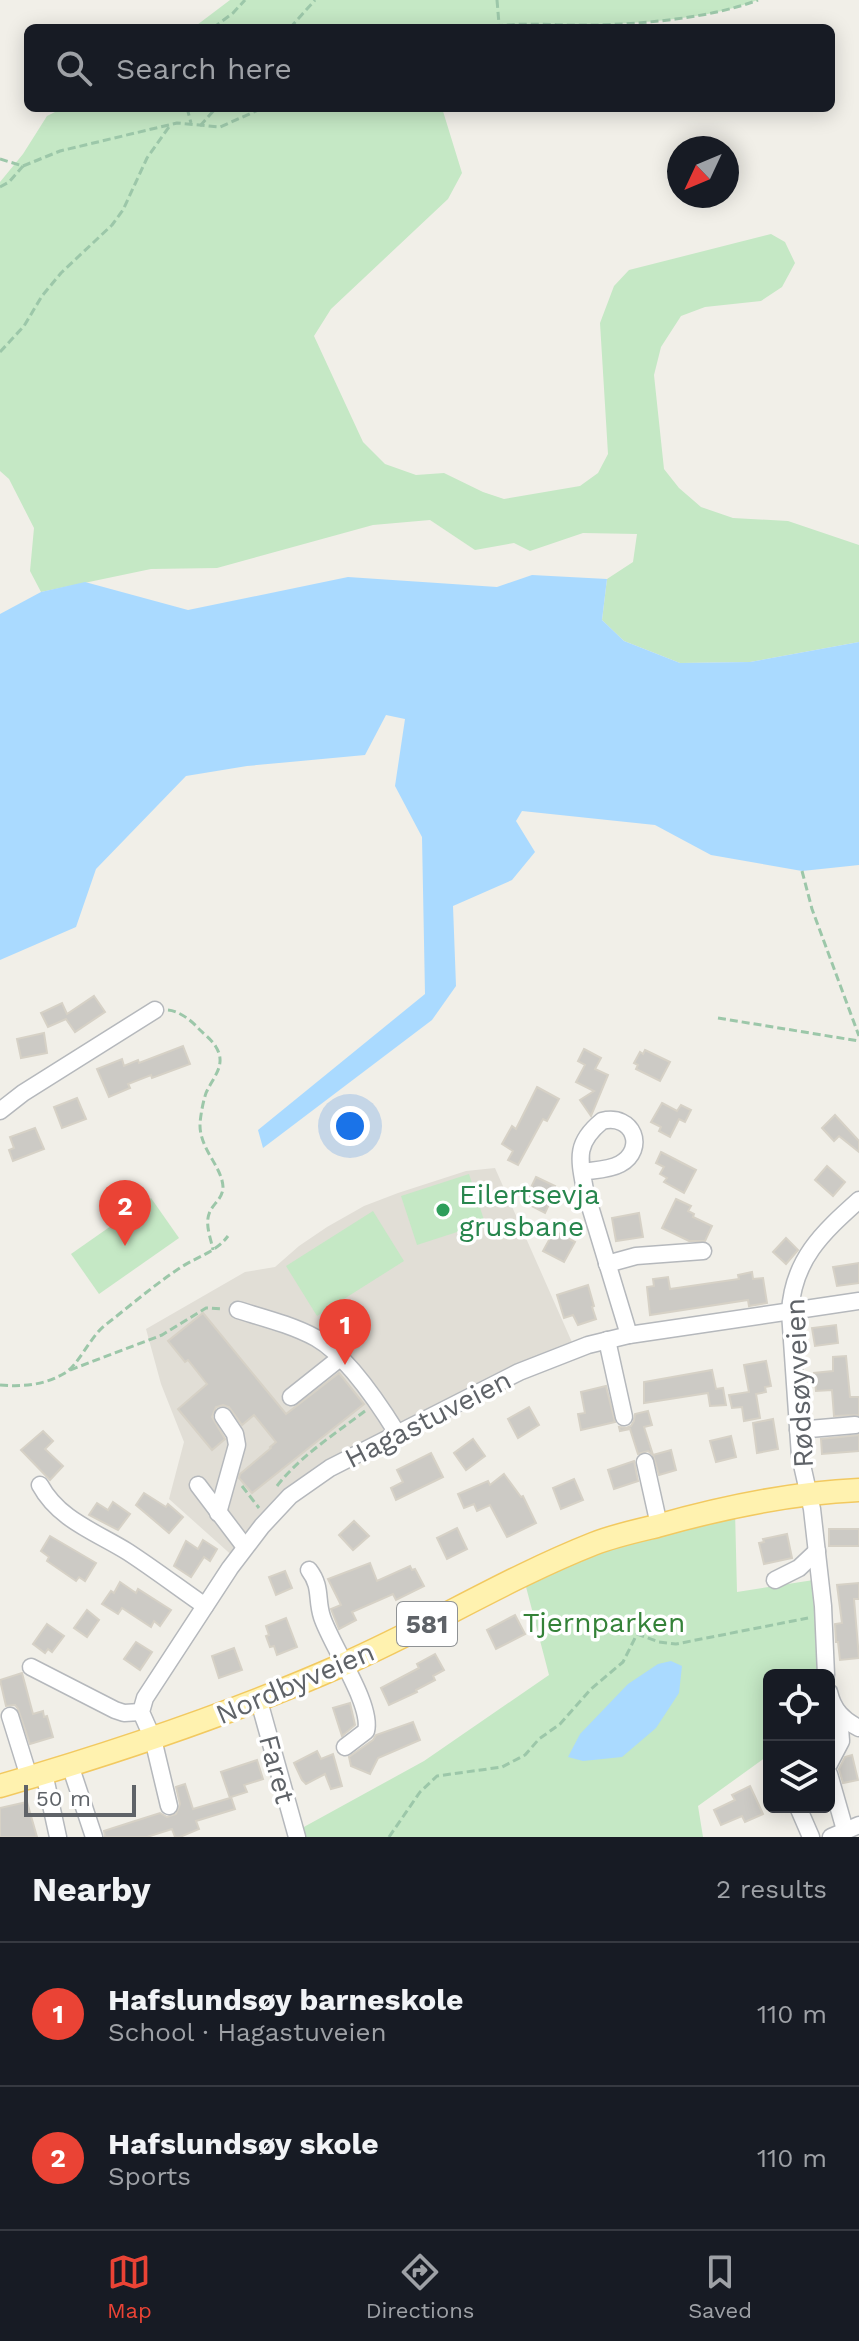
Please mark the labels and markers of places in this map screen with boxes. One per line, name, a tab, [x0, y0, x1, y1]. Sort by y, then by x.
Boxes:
place label: Eilertsevja grusbane	[459, 1178, 600, 1243]
pin: 2	[99, 1180, 151, 1246]
marker: Eilertsevja grusbane	[434, 1201, 452, 1219]
pin: 1	[319, 1299, 371, 1365]

